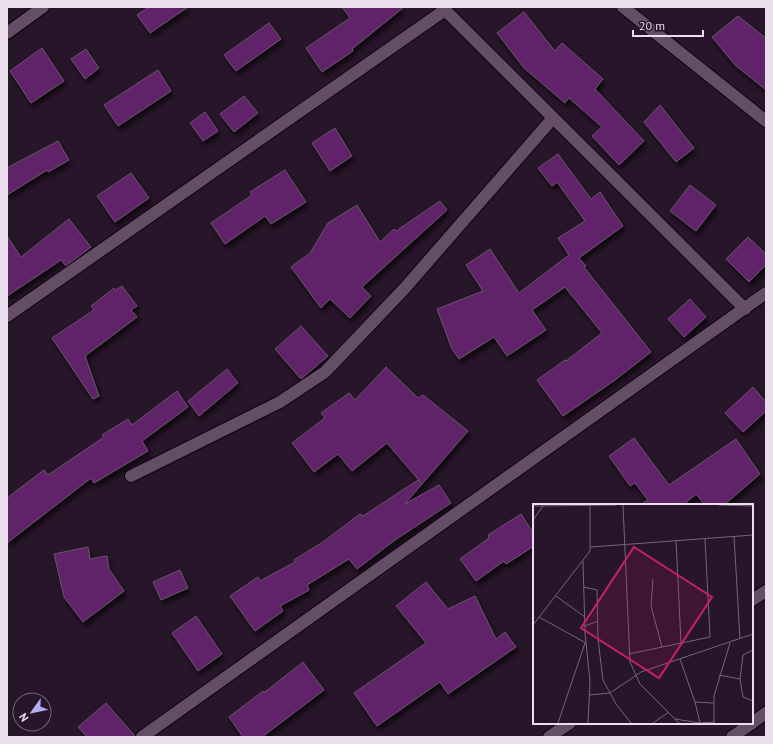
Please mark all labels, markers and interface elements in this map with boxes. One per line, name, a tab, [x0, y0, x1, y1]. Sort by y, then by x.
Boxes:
scale bar	[633, 12, 703, 38]
text: 20 m	[639, 18, 665, 33]
inset map	[533, 504, 753, 724]
north arrow	[12, 692, 52, 732]
text: N	[16, 711, 31, 724]

